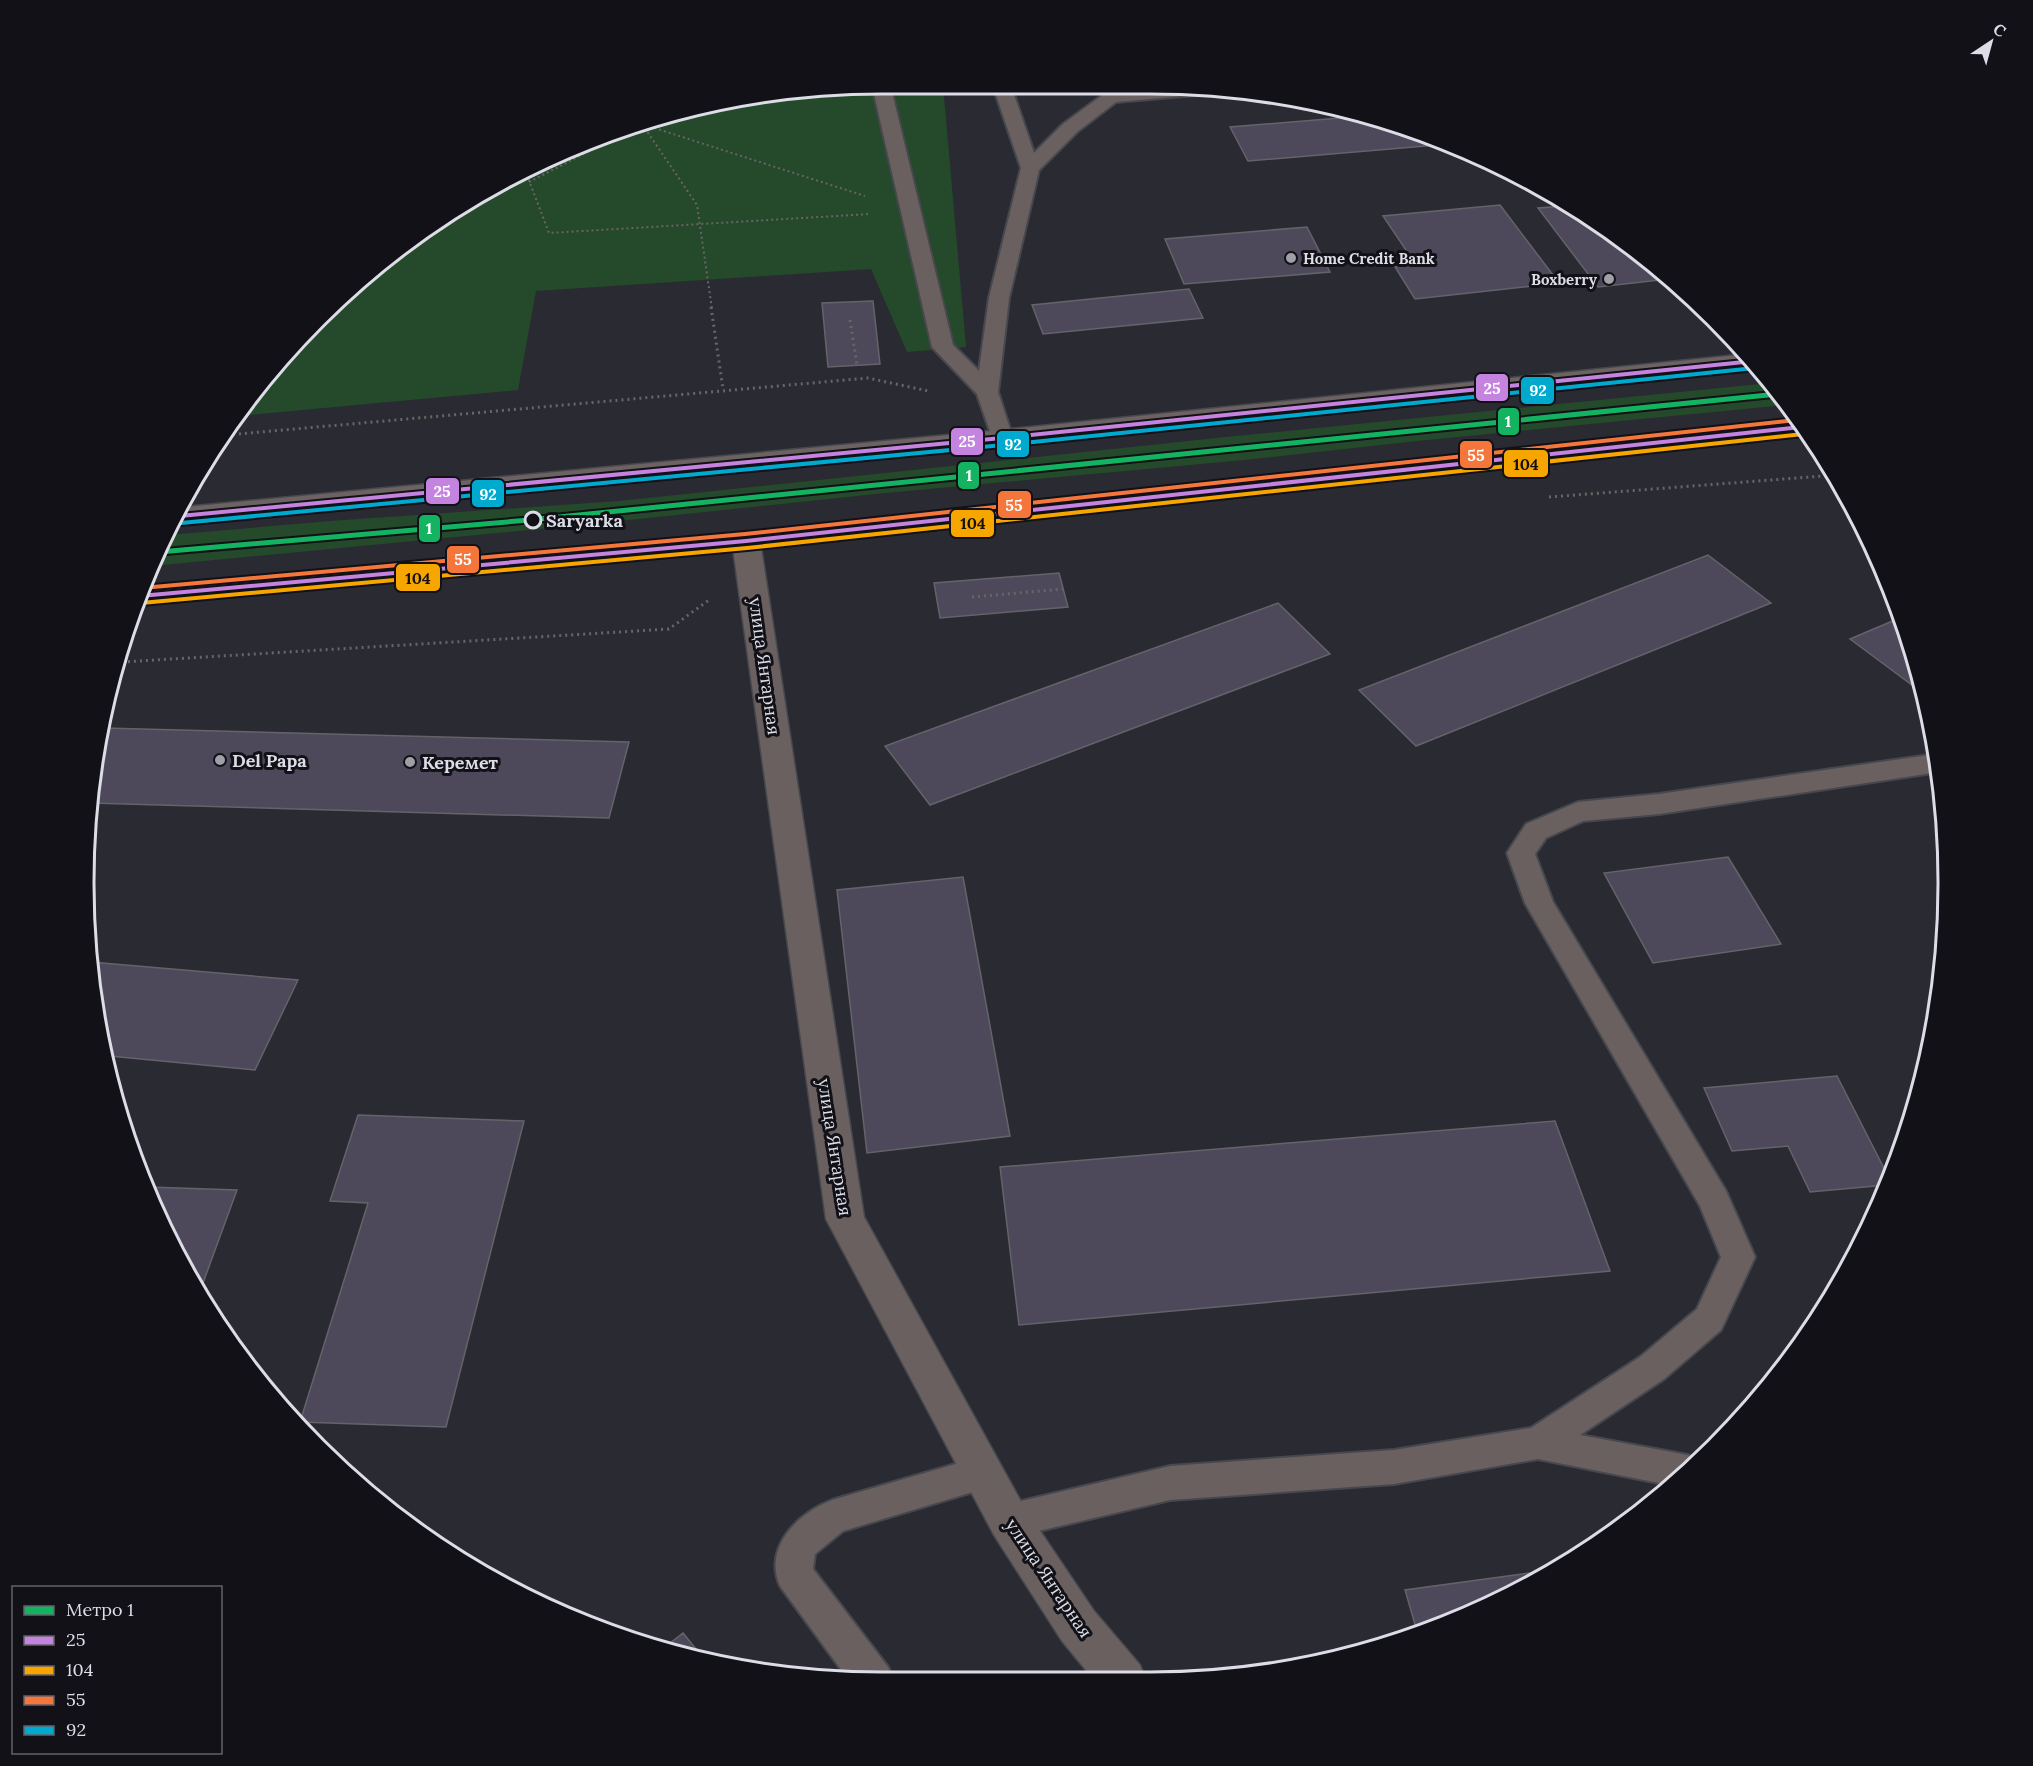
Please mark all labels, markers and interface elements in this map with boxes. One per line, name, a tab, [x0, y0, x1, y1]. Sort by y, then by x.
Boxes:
north arrow	[1961, 12, 2021, 72]
text: С	[1989, 19, 2010, 41]
place label: Home Credit Bank	[1303, 249, 1435, 268]
marker: Home Credit Bank	[1284, 251, 1298, 265]
place label: Boxberry	[1531, 270, 1598, 289]
marker: Boxberry	[1602, 272, 1616, 286]
line badge: 25	[1475, 373, 1509, 402]
line badge: 92	[1520, 376, 1555, 405]
text: 25	[1483, 378, 1501, 398]
text: 92	[1529, 380, 1547, 400]
line badge: 1	[1497, 407, 1520, 436]
text: 1	[1505, 411, 1511, 431]
line badge: 25	[950, 427, 984, 456]
line badge: 92	[996, 430, 1030, 458]
text: 25	[958, 431, 976, 451]
text: 92	[1004, 434, 1022, 454]
line badge: 55	[1459, 440, 1493, 469]
text: 55	[1467, 445, 1485, 465]
line badge: 104	[1503, 449, 1549, 478]
text: 104	[1513, 454, 1539, 474]
line badge: 1	[957, 461, 980, 490]
text: 1	[966, 465, 972, 485]
line badge: 25	[425, 477, 460, 505]
line badge: 92	[471, 479, 505, 508]
text: 25	[433, 481, 451, 501]
text: 92	[479, 484, 497, 504]
line badge: 55	[997, 490, 1032, 519]
text: 55	[1005, 495, 1023, 515]
place label: Saryarka	[546, 509, 623, 532]
line badge: 104	[950, 509, 995, 538]
marker: Saryarka	[524, 511, 542, 529]
text: 104	[960, 513, 986, 533]
line badge: 1	[418, 514, 441, 543]
text: 1	[426, 518, 432, 538]
line badge: 55	[446, 545, 480, 574]
text: 55	[454, 549, 472, 569]
line badge: 104	[395, 563, 441, 592]
text: 104	[405, 568, 431, 588]
street label: улица Янтарная	[744, 596, 786, 736]
place label: Del Papa	[232, 749, 307, 772]
place label: Керемет	[422, 751, 499, 774]
marker: Del Papa	[213, 753, 227, 767]
marker: Керемет	[403, 755, 417, 769]
street label: улица Янтарная	[813, 1077, 857, 1217]
street label: улица Янтарная	[1001, 1514, 1097, 1642]
legend	[12, 1586, 222, 1754]
text: Метро 1	[66, 1598, 134, 1621]
text: 25	[66, 1628, 85, 1651]
text: 104	[66, 1658, 94, 1681]
text: 55	[66, 1688, 86, 1711]
text: 92	[66, 1718, 86, 1741]

